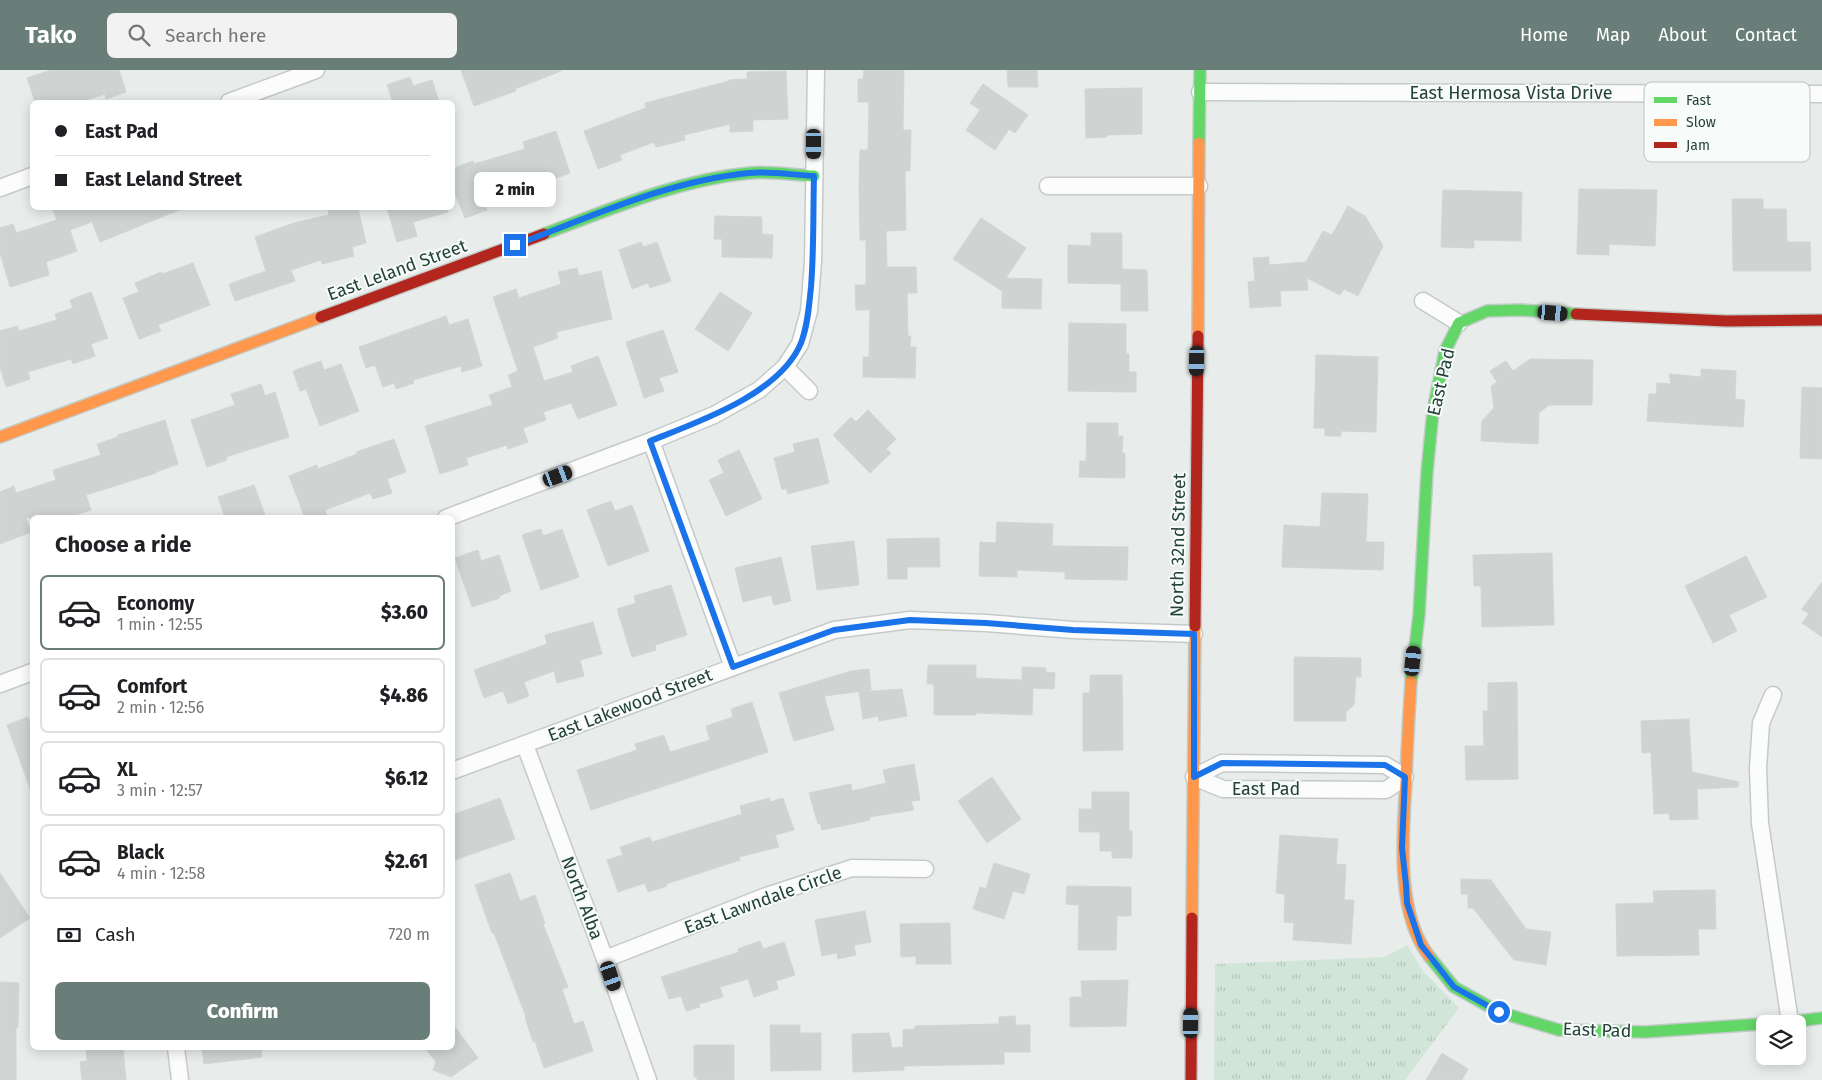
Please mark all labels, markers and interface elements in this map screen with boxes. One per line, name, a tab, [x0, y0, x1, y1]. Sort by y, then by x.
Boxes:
search box	[107, 13, 457, 58]
text: Tako	[25, 21, 77, 49]
icon: search	[125, 21, 153, 49]
text: Search here	[165, 24, 266, 47]
text: Home	[1520, 24, 1568, 46]
text: Map	[1596, 24, 1630, 46]
text: About	[1658, 24, 1707, 46]
text: Contact	[1735, 24, 1797, 46]
street label: East Hermosa Vista Drive	[1409, 82, 1613, 104]
legend	[1644, 82, 1810, 162]
text: Fast	[1686, 92, 1712, 109]
text: Slow	[1686, 114, 1716, 131]
text: East Pad	[85, 120, 158, 143]
car	[806, 129, 821, 159]
text: Jam	[1686, 137, 1710, 154]
text: East Leland Street	[85, 168, 242, 191]
callout: 2 min	[474, 172, 556, 208]
text: 2 min	[495, 180, 535, 199]
street label: East Leland Street	[324, 234, 470, 305]
route end	[504, 234, 526, 256]
car	[1537, 304, 1568, 322]
car	[1189, 346, 1204, 376]
street label: East Pad	[1423, 346, 1459, 418]
car	[541, 464, 574, 488]
street label: North 32nd Street	[1166, 472, 1190, 617]
text: Choose a ride	[55, 531, 191, 558]
icon: car	[57, 590, 102, 635]
text: Economy	[117, 592, 194, 615]
text: $3.60	[381, 601, 428, 624]
text: 1 min · 12:55	[117, 615, 203, 634]
car	[1403, 645, 1422, 677]
street label: East Lakewood Street	[545, 663, 716, 747]
icon: car	[57, 673, 102, 718]
text: Comfort	[117, 675, 187, 698]
text: $4.86	[380, 684, 428, 707]
text: 2 min · 12:56	[117, 698, 204, 717]
icon: car	[57, 756, 102, 801]
text: XL	[117, 758, 138, 781]
text: $6.12	[385, 767, 428, 790]
street label: East Pad	[1232, 778, 1300, 800]
text: 3 min · 12:57	[117, 781, 203, 800]
icon: car	[57, 839, 102, 884]
text: Black	[117, 841, 164, 864]
text: $2.61	[385, 850, 428, 873]
street label: North Alba	[556, 853, 608, 943]
street label: East Lawndale Circle	[681, 861, 845, 939]
text: 4 min · 12:58	[117, 864, 205, 883]
icon: cash	[55, 921, 83, 949]
text: Cash	[95, 923, 136, 946]
text: 720 m	[388, 925, 430, 944]
car	[599, 959, 622, 993]
button: Confirm	[55, 982, 430, 1040]
route start	[1488, 1001, 1510, 1023]
car	[1183, 1008, 1198, 1038]
map controls	[1756, 1015, 1806, 1065]
button: layers	[1756, 1015, 1806, 1065]
street label: East Pad	[1562, 1018, 1632, 1042]

